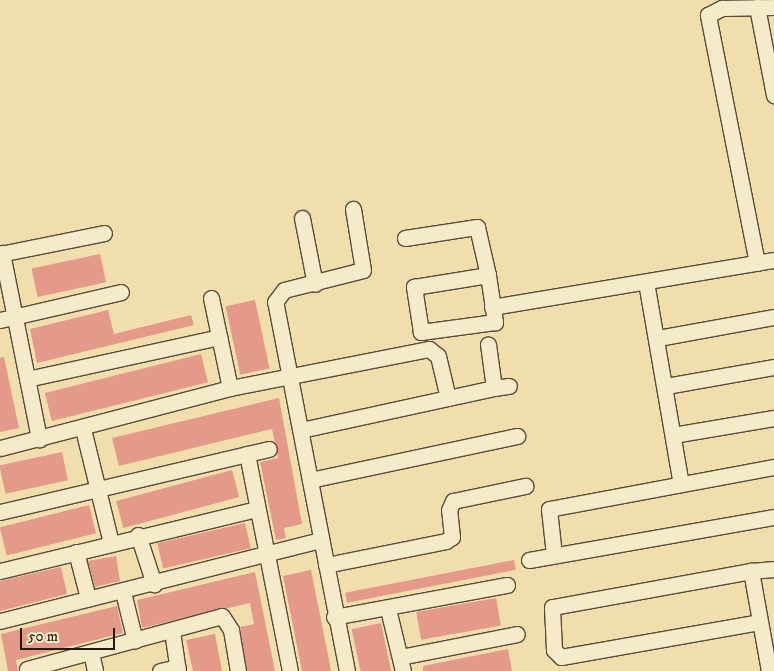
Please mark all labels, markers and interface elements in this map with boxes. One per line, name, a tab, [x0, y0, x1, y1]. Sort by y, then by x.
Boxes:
scale bar	[22, 618, 118, 650]
text: 50 m	[28, 627, 58, 646]

